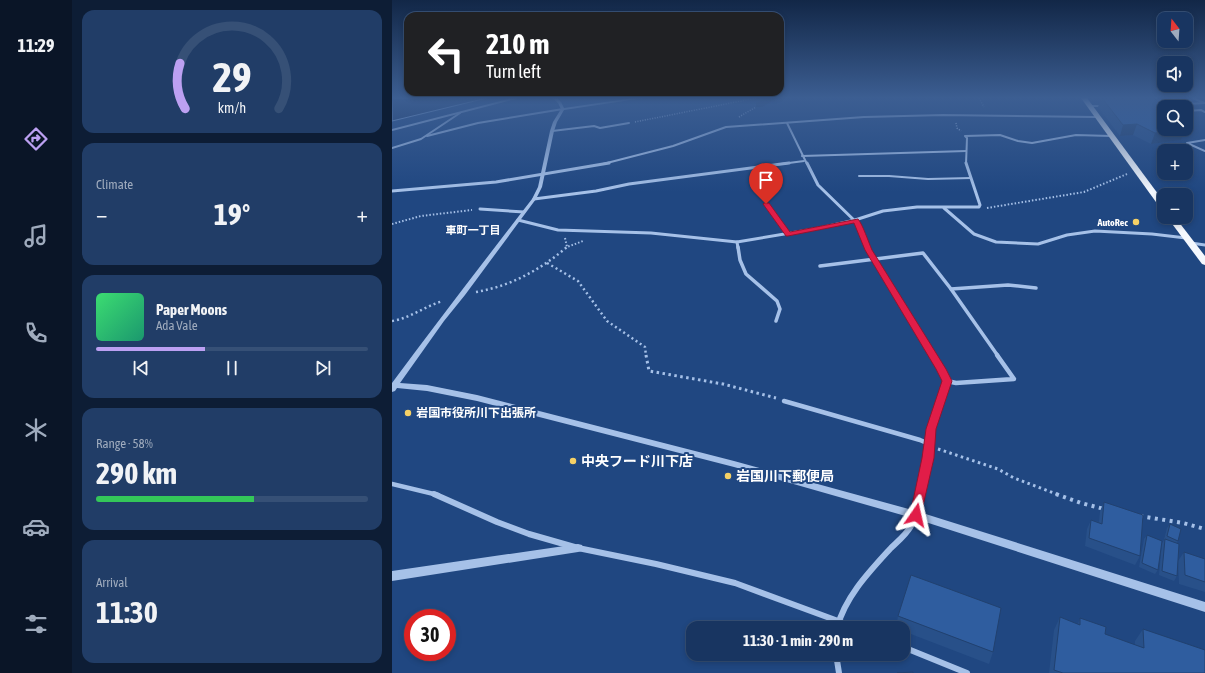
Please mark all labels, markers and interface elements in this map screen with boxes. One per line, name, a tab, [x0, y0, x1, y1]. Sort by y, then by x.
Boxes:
north arrow	[1157, 12, 1193, 48]
map controls	[1157, 12, 1193, 224]
icon: left	[420, 28, 472, 80]
text: 210 m	[486, 28, 549, 60]
text: 11:29	[17, 35, 55, 56]
text: 29	[212, 53, 252, 101]
button: sound	[1157, 56, 1193, 92]
text: Turn left	[486, 61, 541, 82]
text: km/h	[218, 100, 246, 116]
button: search	[1157, 100, 1193, 136]
icon: directions	[22, 125, 50, 153]
button: +	[1157, 144, 1193, 180]
pin	[749, 163, 783, 204]
icon: arrive	[755, 169, 777, 191]
text: Climate	[96, 177, 133, 192]
button: −	[1157, 188, 1193, 224]
text: 19°	[214, 197, 250, 231]
text: −	[96, 201, 107, 227]
text: +	[357, 201, 368, 227]
place label: AutoRec	[1097, 217, 1128, 228]
marker: AutoRec	[1131, 217, 1141, 227]
icon: music	[22, 222, 50, 250]
district label: 車町一丁目	[446, 224, 501, 236]
text: Paper Moons	[156, 301, 227, 318]
text: Ada Vale	[156, 318, 198, 333]
icon: phone	[22, 319, 50, 347]
icon: previous	[130, 357, 152, 379]
icon: pause	[221, 357, 243, 379]
icon: next	[312, 357, 334, 379]
place label: 岩国市役所川下出張所	[416, 406, 536, 420]
marker: 岩国市役所川下出張所	[403, 408, 413, 418]
icon: climate	[22, 416, 50, 444]
text: Range · 58%	[96, 436, 153, 451]
place label: 中央フード川下店	[581, 453, 693, 469]
text: 290 km	[96, 456, 177, 490]
marker: 中央フード川下店	[568, 456, 578, 466]
place label: 岩国川下郵便局	[736, 468, 834, 484]
marker: 岩国川下郵便局	[723, 471, 733, 481]
position arrow	[895, 494, 937, 536]
icon: car	[22, 513, 50, 541]
text: Arrival	[96, 575, 128, 590]
text: 11:30	[96, 595, 158, 629]
speed limit sign: 30	[404, 609, 456, 661]
icon: filters	[22, 610, 50, 638]
text: 11:30 · 1 min · 290 m	[743, 632, 853, 649]

